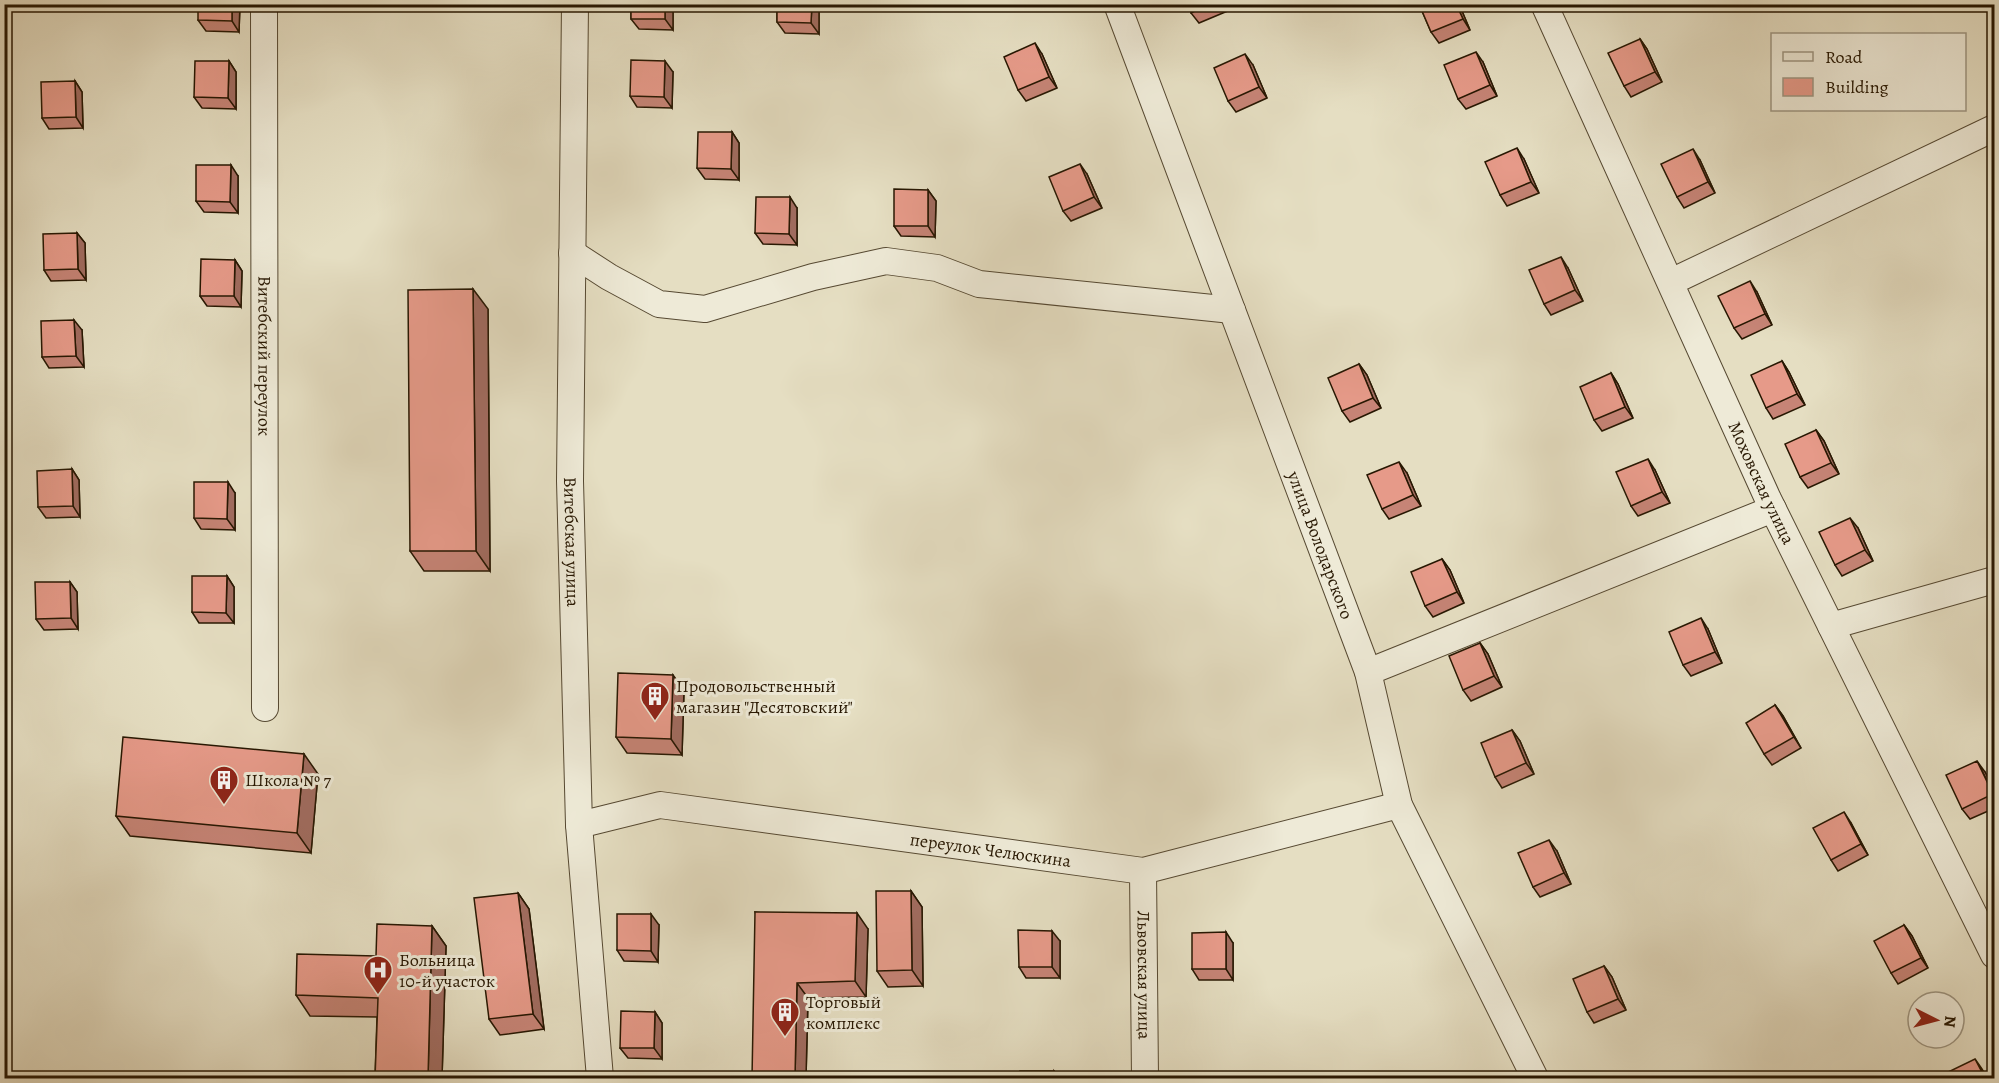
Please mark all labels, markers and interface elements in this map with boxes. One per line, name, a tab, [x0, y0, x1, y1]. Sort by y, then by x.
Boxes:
legend	[1771, 33, 1966, 111]
text: Road	[1825, 45, 1863, 69]
text: Building	[1825, 75, 1889, 99]
street label: Витебский переулок	[252, 276, 277, 436]
street label: Моховская улица	[1722, 418, 1801, 549]
street label: улица Володарского	[1281, 467, 1359, 623]
street label: Витебская улица	[558, 477, 585, 608]
place label: Продовольственный магазин "Деcятовский"	[676, 674, 853, 719]
building icon: Продовольственный магазин "Деcятовский"	[639, 680, 671, 722]
building icon: Школа № 7	[208, 764, 240, 806]
place label: Школа № 7	[245, 768, 332, 792]
street label: переулок Челюскина	[908, 827, 1073, 873]
street label: Львовская улица	[1131, 910, 1157, 1040]
place label: Больница 10-й участок	[399, 948, 495, 993]
hospital icon: Больница 10-й участок	[362, 954, 394, 996]
place label: Торговый комплекс	[806, 990, 881, 1035]
north arrow	[1906, 990, 1966, 1050]
building icon: Торговый комплекс	[769, 996, 801, 1038]
text: N	[1938, 1015, 1961, 1029]

